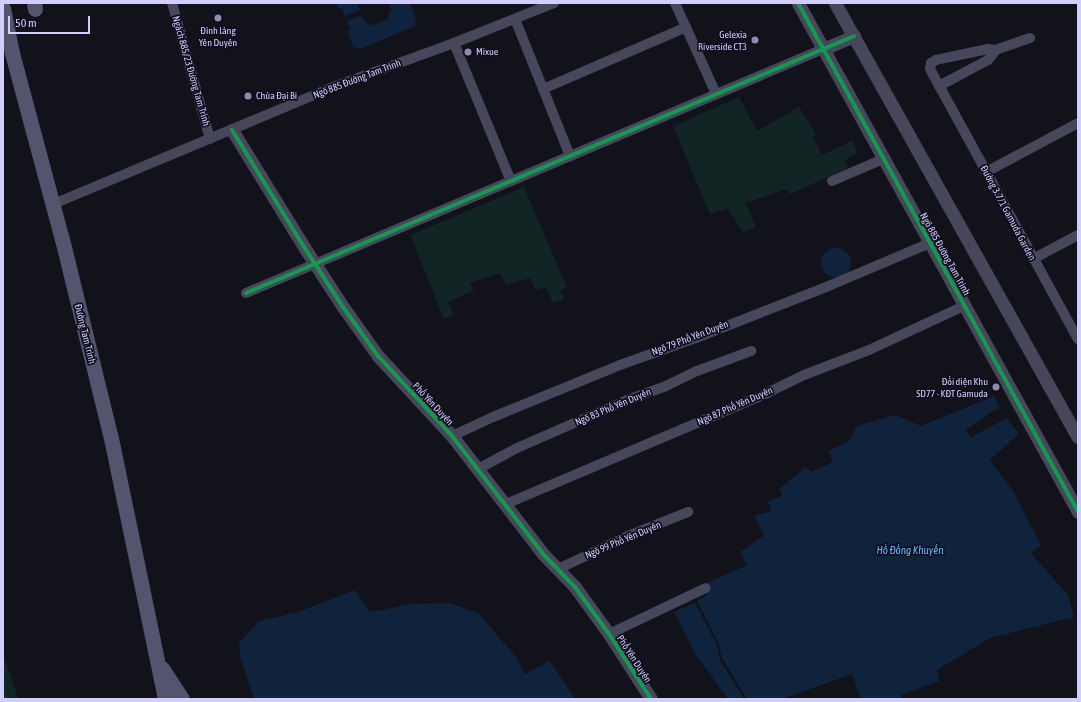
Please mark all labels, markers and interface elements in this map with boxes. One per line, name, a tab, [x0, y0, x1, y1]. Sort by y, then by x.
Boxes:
scale bar	[10, 8, 92, 34]
marker: Đình làng Yên Duyên	[213, 13, 223, 23]
street label: Ngách 885/23 Đường Tam Trinh	[170, 14, 212, 128]
text: 50 m	[15, 16, 37, 30]
place label: Đình làng Yên Duyên	[199, 24, 237, 48]
place label: Gelexia Riverside CT3	[698, 28, 747, 52]
marker: Gelexia Riverside CT3	[750, 35, 760, 45]
place label: Mixue	[476, 46, 498, 58]
marker: Mixue	[463, 47, 473, 57]
street label: Ngõ 885 Đường Tam Trinh	[312, 57, 402, 101]
place label: Chùa Đại Bi	[256, 90, 297, 102]
marker: Chùa Đại Bi	[243, 91, 253, 101]
street label: Đường 3.7/1 Gamuda Garden	[978, 163, 1038, 263]
street label: Ngõ 885 Đường Tam Trinh	[917, 210, 973, 298]
street label: Đường Tam Trinh	[72, 303, 98, 365]
street label: Ngõ 79 Phố Yên Duyên	[650, 318, 730, 358]
place label: Đối diện Khu SD77 - KĐT Gamuda	[916, 375, 988, 398]
street label: Phố Yên Duyên	[410, 380, 456, 428]
marker: Đối diện Khu SD77 - KĐT Gamuda	[991, 382, 1001, 392]
street label: Ngõ 87 Phố Yên Duyên	[696, 384, 774, 428]
street label: Ngõ 83 Phố Yên Duyên	[573, 386, 653, 428]
street label: Ngõ 99 Phố Yên Duyên	[583, 519, 663, 561]
water label: Hồ Đồng Khuyến	[876, 543, 944, 557]
street label: Phố Yên Duyên	[614, 633, 654, 685]

